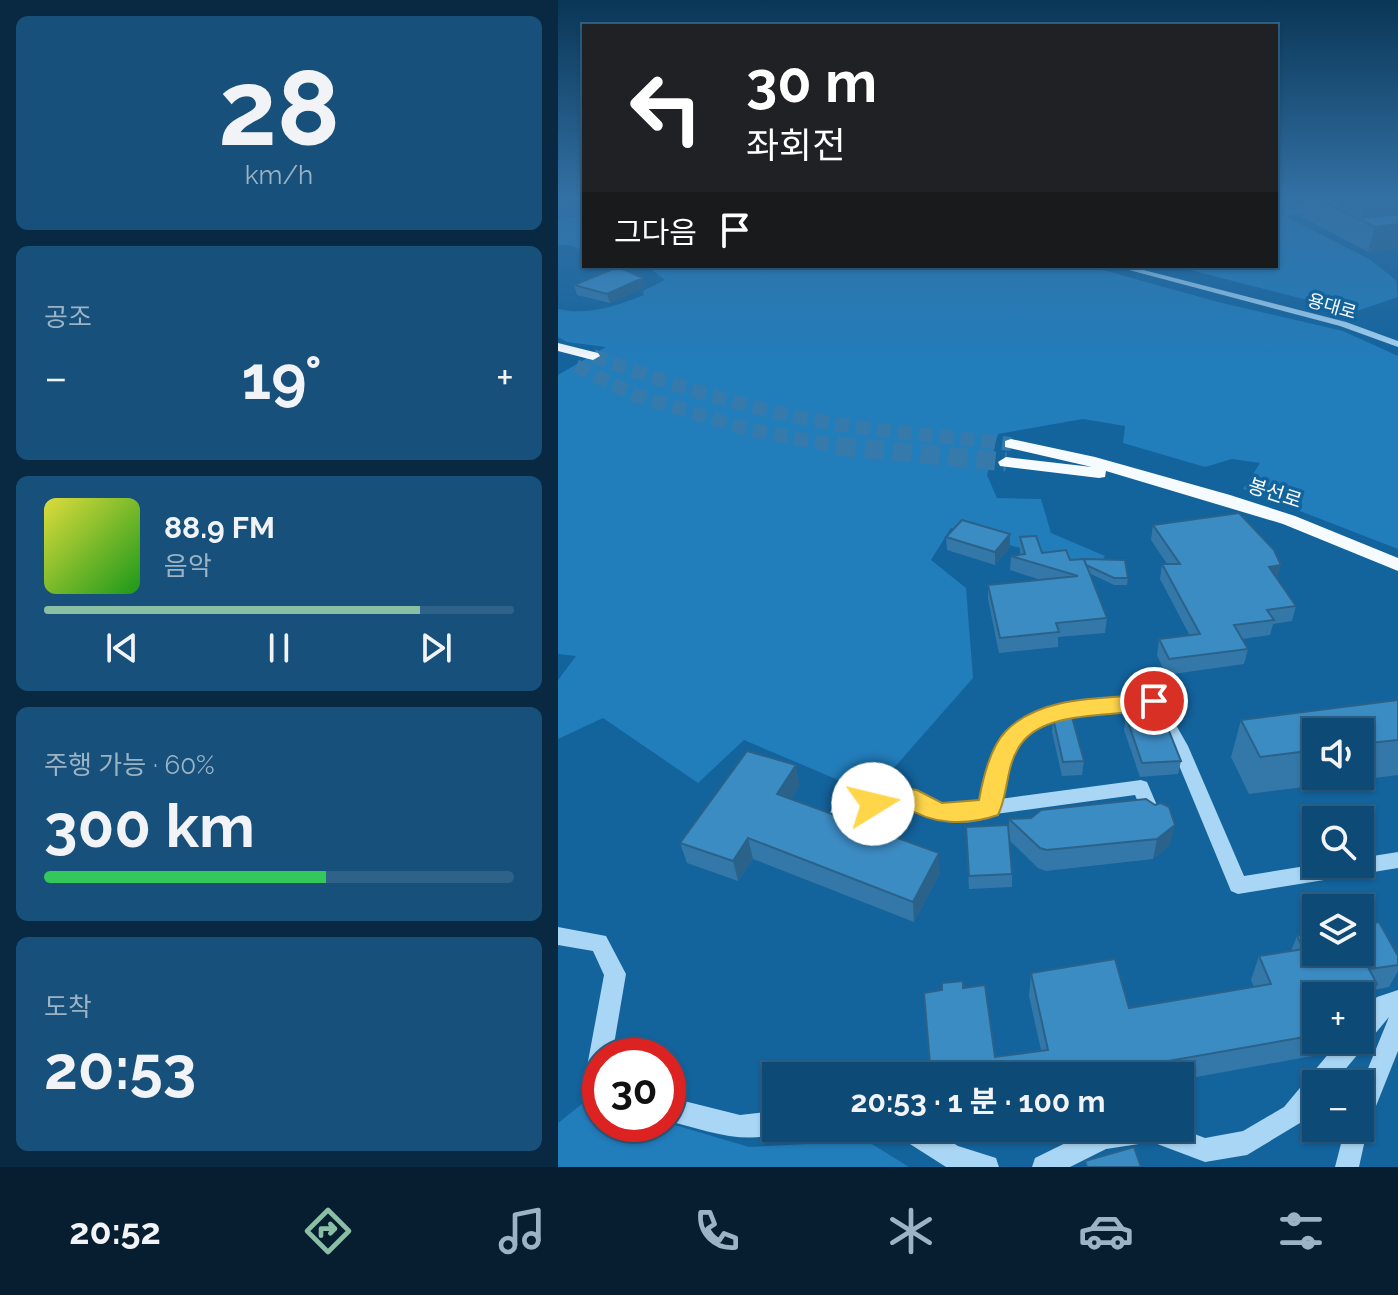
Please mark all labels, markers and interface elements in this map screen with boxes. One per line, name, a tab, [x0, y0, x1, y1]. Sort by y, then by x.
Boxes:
text: 28	[218, 47, 340, 169]
text: 30 m	[746, 49, 877, 115]
icon: left	[614, 56, 718, 160]
text: 좌회전	[746, 124, 845, 166]
text: km/h	[245, 160, 313, 190]
icon: arrive	[713, 208, 757, 252]
text: 그다음	[614, 215, 697, 250]
street label: 용대로	[1305, 289, 1359, 323]
text: 공조	[44, 302, 92, 332]
text: 19°	[242, 343, 322, 413]
text: −	[44, 352, 68, 403]
text: +	[496, 352, 514, 403]
street label: 봉선로	[1245, 473, 1305, 513]
text: 88.9 FM	[164, 510, 275, 545]
text: 음악	[164, 551, 212, 581]
icon: previous	[100, 626, 144, 670]
icon: pause	[257, 626, 301, 670]
icon: next	[414, 626, 458, 670]
pin	[1120, 667, 1188, 735]
icon: arrive	[1132, 679, 1176, 723]
map controls	[1302, 718, 1374, 1142]
button: sound	[1302, 718, 1374, 790]
text: 주행 가능 · 60%	[44, 750, 215, 780]
position arrow	[831, 762, 915, 846]
text: 300 km	[44, 791, 255, 861]
button: search	[1302, 806, 1374, 878]
button: layers	[1302, 894, 1374, 966]
button: +	[1302, 982, 1374, 1054]
text: 도착	[44, 992, 92, 1022]
text: 20:53	[44, 1033, 196, 1103]
speed limit sign: 30	[582, 1038, 686, 1142]
button: −	[1302, 1070, 1374, 1142]
text: 20:53 · 1 분 · 100 m	[851, 1084, 1105, 1119]
icon: directions	[300, 1203, 356, 1259]
icon: music	[494, 1203, 550, 1259]
icon: phone	[689, 1203, 745, 1259]
icon: climate	[883, 1203, 939, 1259]
icon: car	[1078, 1203, 1134, 1259]
icon: filters	[1273, 1203, 1329, 1259]
text: 20:52	[69, 1210, 161, 1252]

